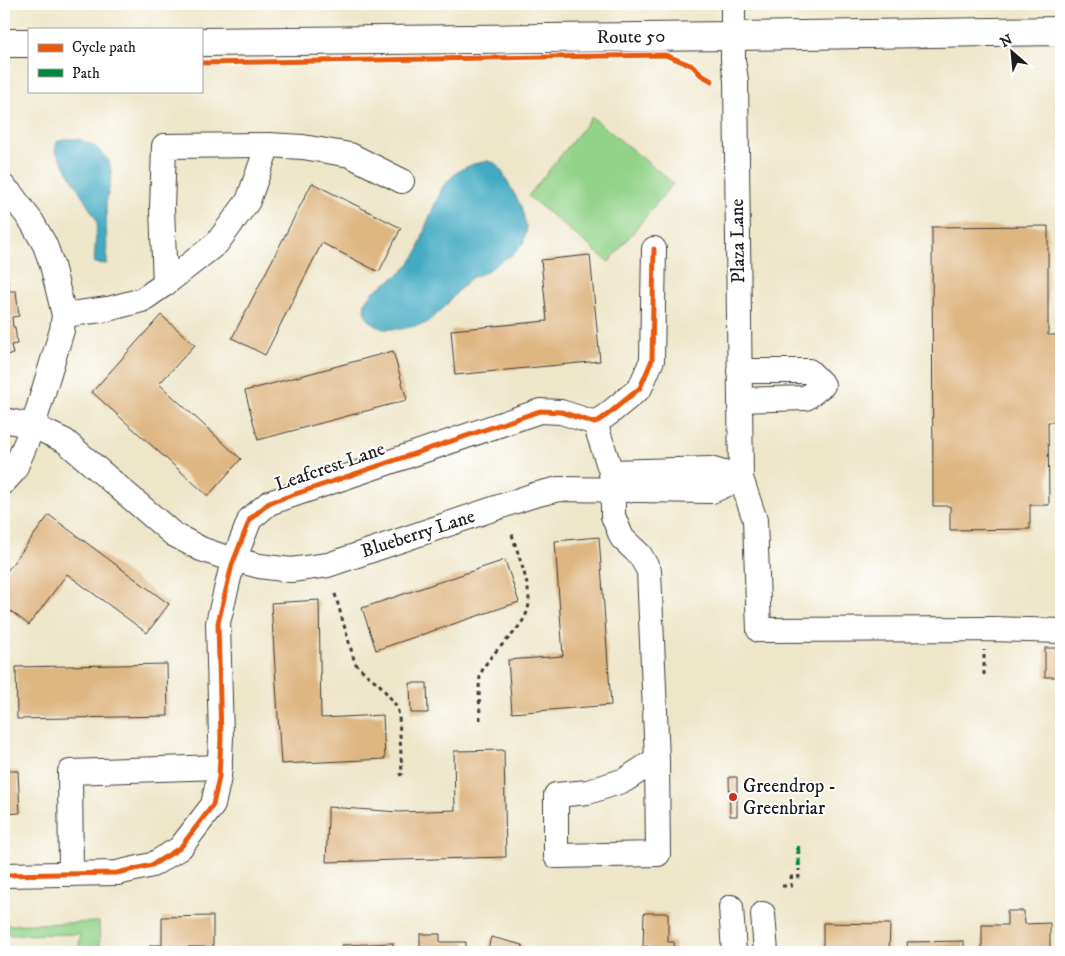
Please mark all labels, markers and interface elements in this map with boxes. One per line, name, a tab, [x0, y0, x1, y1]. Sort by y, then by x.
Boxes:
street label: Route 50	[596, 25, 666, 49]
legend	[28, 28, 202, 92]
north arrow	[988, 28, 1038, 78]
text: N	[997, 30, 1016, 52]
text: Cycle path	[72, 38, 136, 57]
text: Path	[72, 64, 100, 83]
street label: Plaza Lane	[726, 198, 750, 283]
street label: Leafcrest Lane	[272, 437, 388, 497]
street label: Blueberry Lane	[358, 505, 478, 563]
place label: Greendrop - Greenbriar	[743, 775, 836, 820]
marker: Greendrop - Greenbriar	[727, 791, 739, 803]

